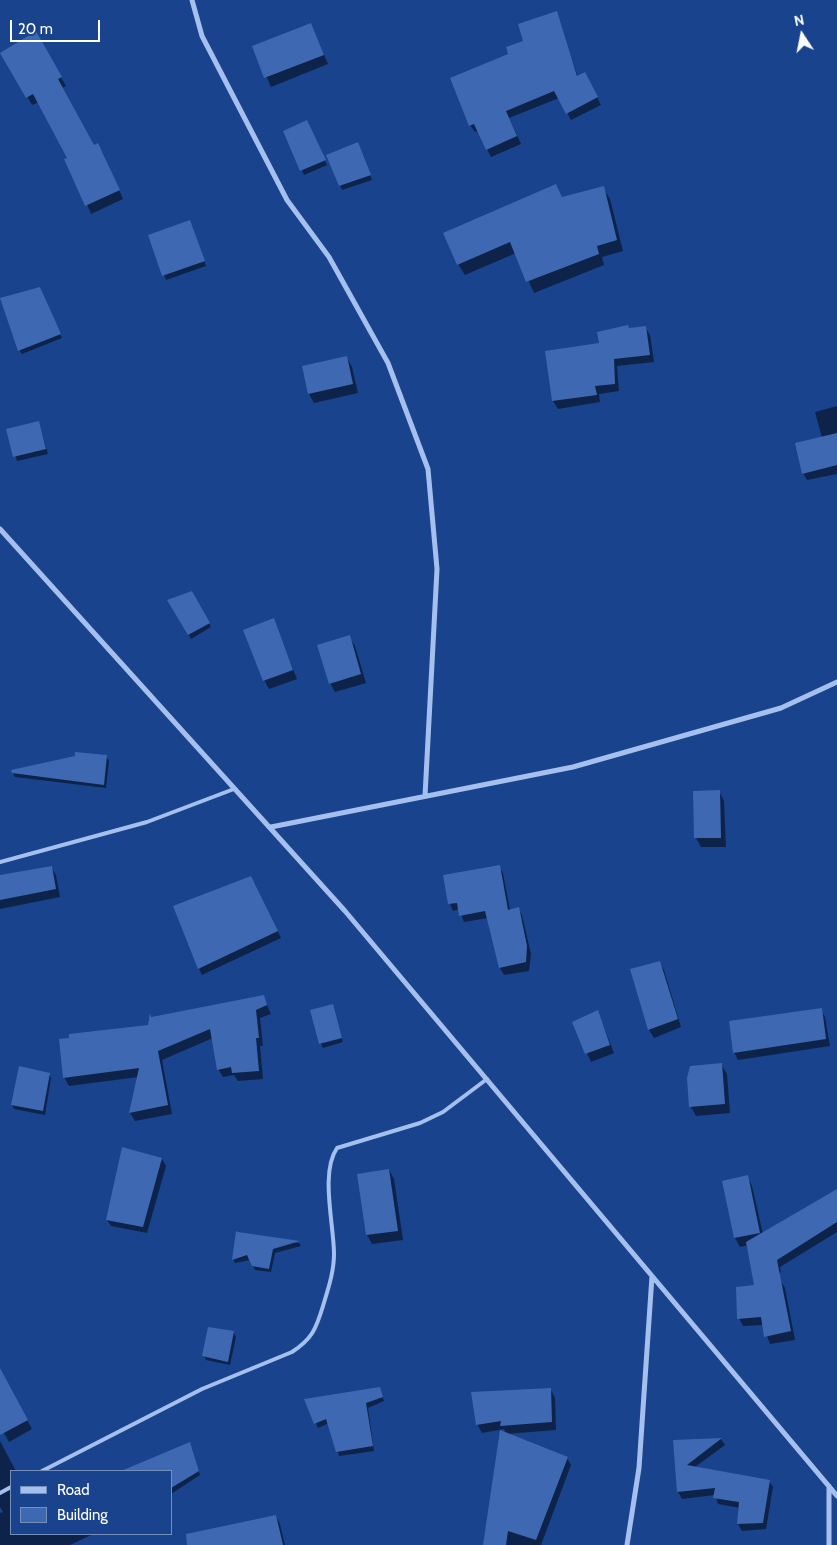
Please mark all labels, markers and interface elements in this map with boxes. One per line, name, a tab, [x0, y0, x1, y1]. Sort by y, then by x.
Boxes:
scale bar	[12, 10, 102, 42]
north arrow	[777, 10, 827, 60]
text: N	[793, 10, 806, 30]
text: 20 m	[18, 20, 53, 38]
legend	[10, 1470, 172, 1535]
text: Road	[57, 1481, 90, 1499]
text: Building	[57, 1506, 108, 1524]

